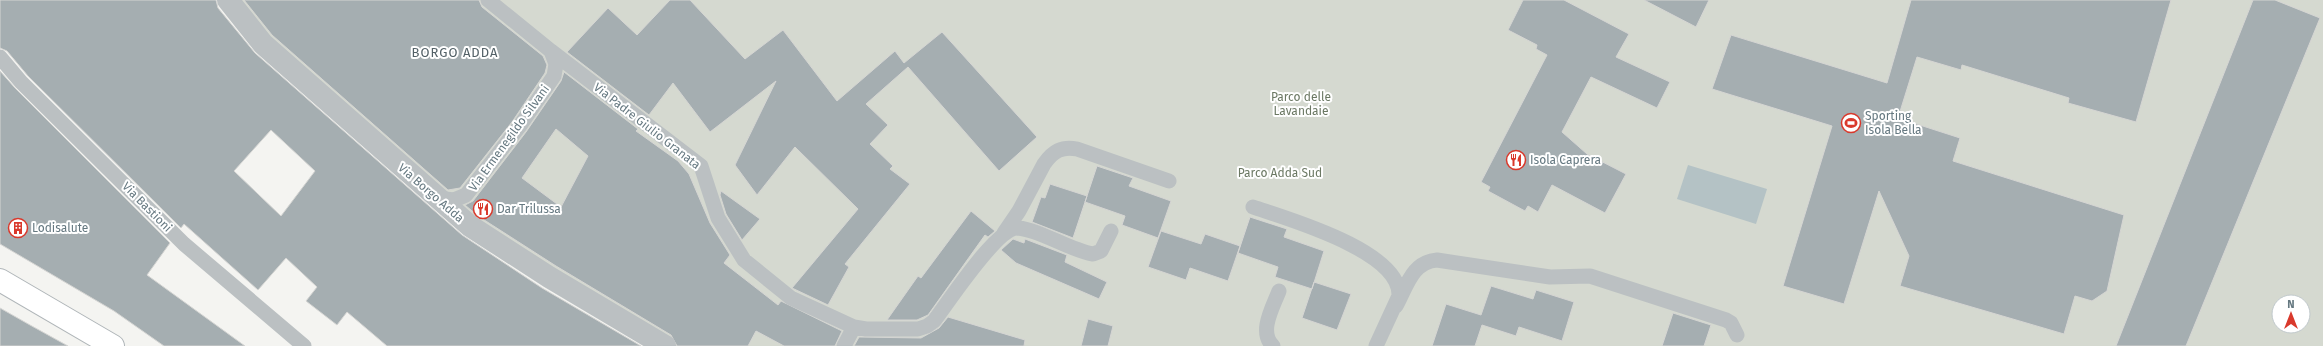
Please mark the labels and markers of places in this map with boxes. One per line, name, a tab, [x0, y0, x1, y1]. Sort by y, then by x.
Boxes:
place label: Sporting Isola Bella	[1865, 109, 1922, 137]
sports icon: Sporting Isola Bella	[1840, 112, 1862, 134]
restaurant icon: Isola Caprera	[1505, 149, 1527, 171]
place label: Isola Caprera	[1530, 153, 1601, 167]
restaurant icon: Dar Trilussa	[472, 198, 494, 220]
place label: Dar Trilussa	[497, 202, 561, 216]
building icon: Lodisalute	[7, 217, 29, 239]
place label: Lodisalute	[32, 221, 88, 235]

